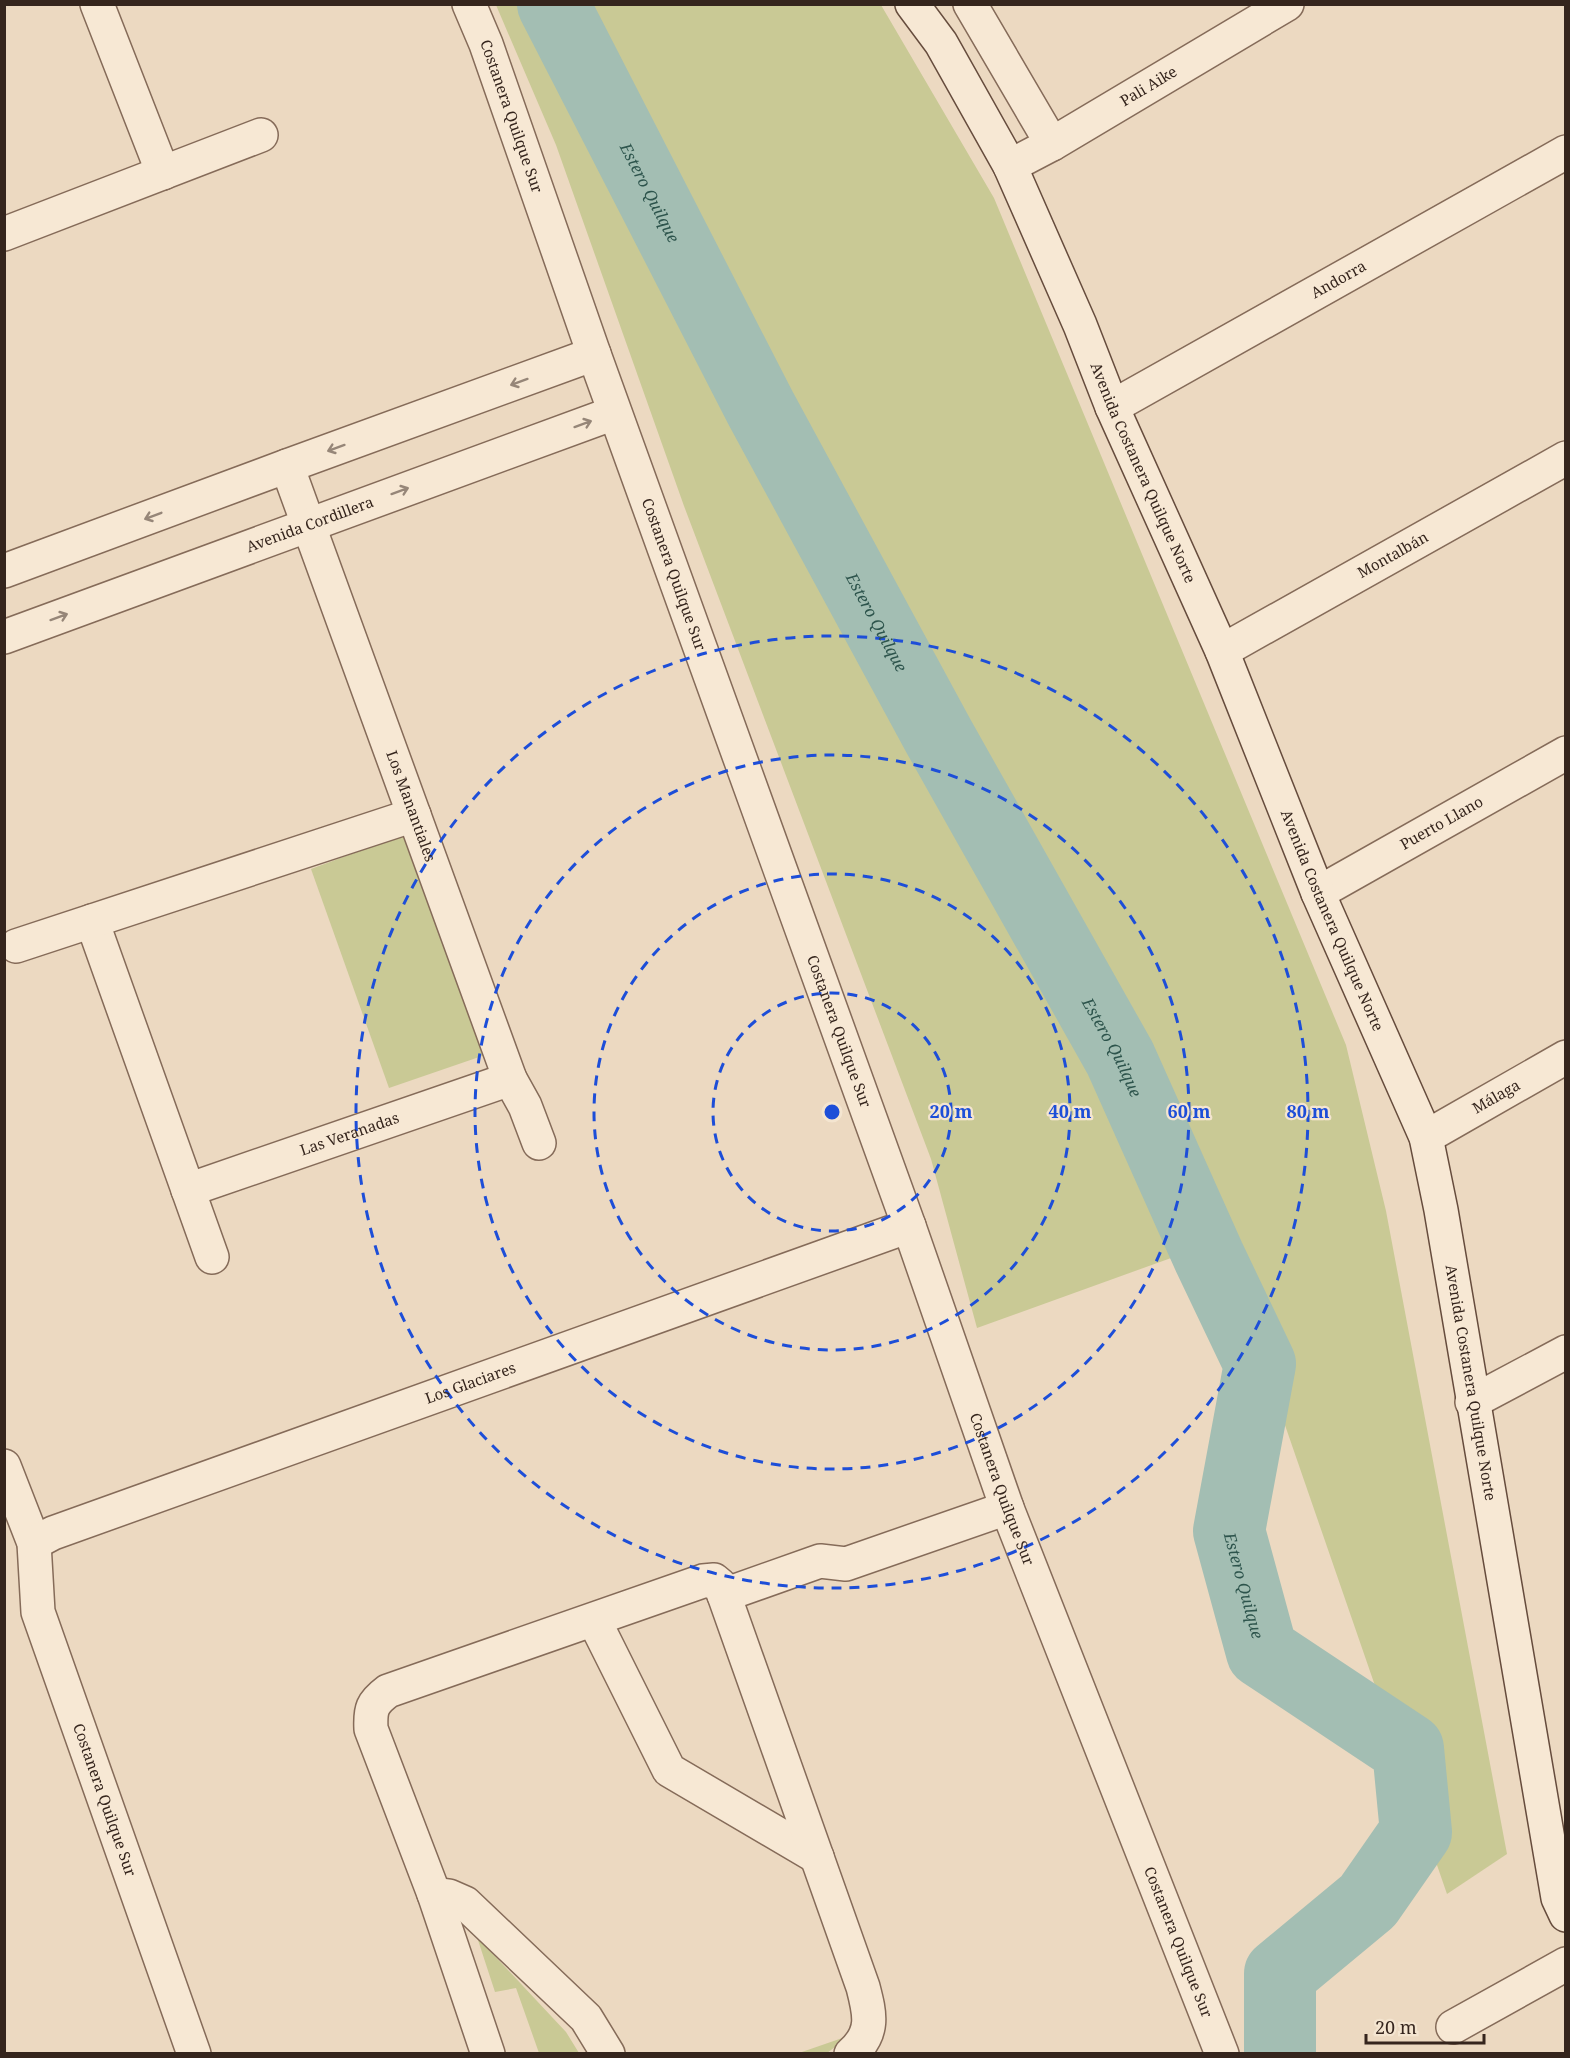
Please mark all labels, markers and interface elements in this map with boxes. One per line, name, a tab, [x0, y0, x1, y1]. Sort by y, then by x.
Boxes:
street label: Costanera Quilque Sur	[476, 37, 548, 195]
street label: Pali Aike	[1116, 61, 1180, 110]
water label: Estero Quilque	[615, 138, 685, 246]
street label: Andorra	[1307, 255, 1369, 302]
street label: Avenida Costanera Quilque Norte	[1087, 359, 1201, 586]
one-way arrow	[510, 377, 529, 388]
one-way arrow	[573, 418, 592, 429]
one-way arrow	[327, 443, 345, 454]
one-way arrow	[390, 485, 409, 496]
street label: Avenida Cordillera	[243, 491, 376, 556]
street label: Costanera Quilque Sur	[638, 495, 711, 653]
one-way arrow	[144, 511, 163, 522]
street label: Montalbán	[1353, 526, 1432, 582]
water label: Estero Quilque	[841, 568, 913, 676]
one-way arrow	[50, 611, 68, 622]
street label: Los Manantiales	[382, 747, 441, 864]
street label: Puerto Llano	[1396, 791, 1486, 854]
street label: Avenida Costanera Quilque Norte	[1277, 806, 1389, 1034]
street label: Costanera Quilque Sur	[803, 952, 876, 1110]
water label: Estero Quilque	[1077, 993, 1147, 1101]
street label: Málaga	[1468, 1074, 1523, 1118]
text: 20 m	[930, 1099, 973, 1123]
text: 40 m	[1049, 1099, 1092, 1123]
text: 60 m	[1168, 1099, 1211, 1123]
text: 80 m	[1287, 1099, 1330, 1123]
centre of rings	[822, 1102, 842, 1122]
street label: Las Veranadas	[297, 1107, 402, 1160]
street label: Avenida Costanera Quilque Norte	[1441, 1263, 1501, 1502]
street label: Los Glaciares	[422, 1357, 518, 1408]
street label: Costanera Quilque Sur	[966, 1410, 1040, 1568]
water label: Estero Quilque	[1219, 1529, 1269, 1641]
street label: Costanera Quilque Sur	[69, 1720, 141, 1879]
street label: Costanera Quilque Sur	[1140, 1863, 1218, 2020]
scale bar	[1366, 2007, 1484, 2045]
text: 20 m	[1375, 2015, 1417, 2039]

